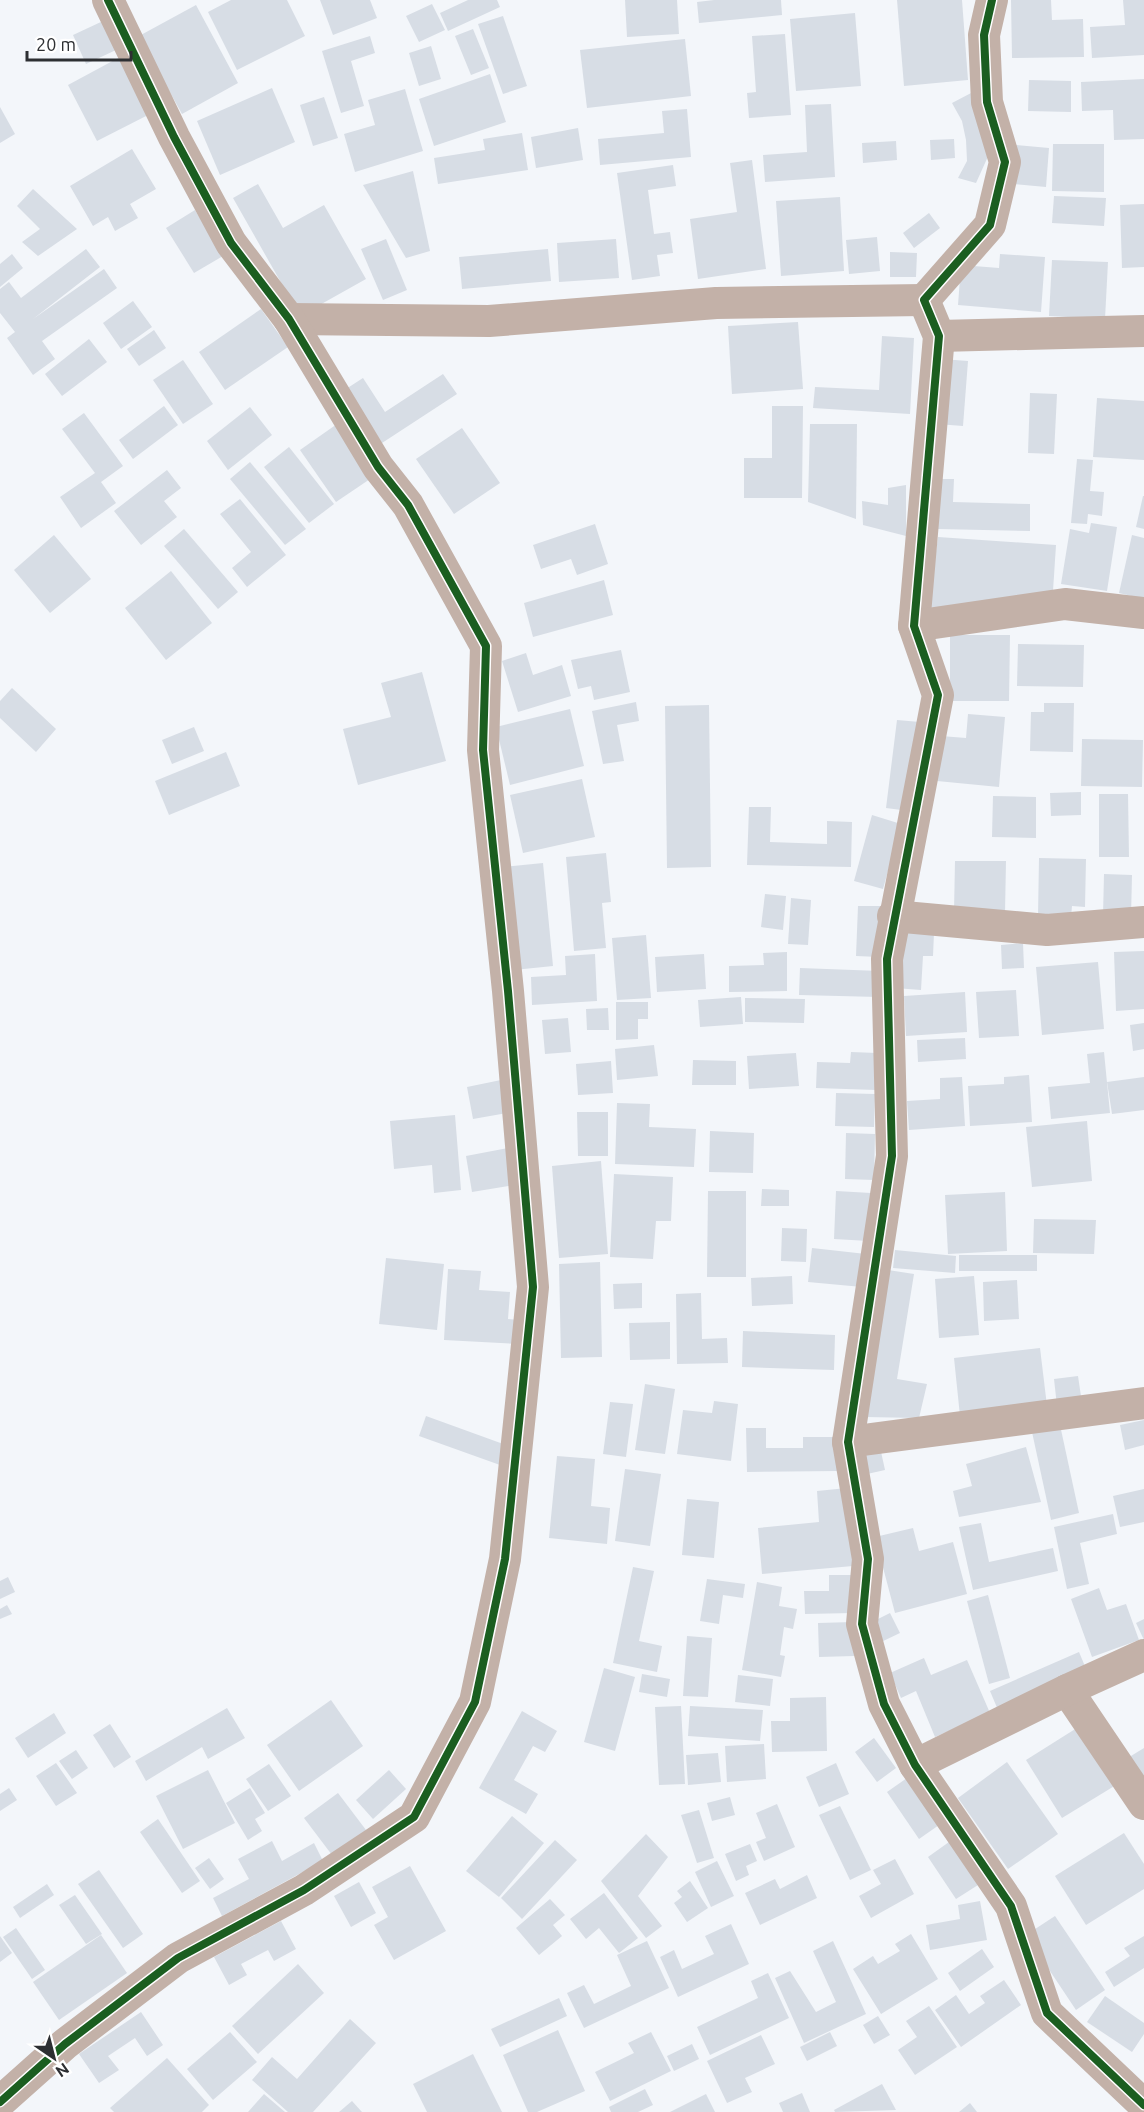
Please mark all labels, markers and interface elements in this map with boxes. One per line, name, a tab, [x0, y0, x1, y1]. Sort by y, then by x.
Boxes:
scale bar	[27, 24, 130, 62]
text: 20 m	[36, 34, 76, 54]
north arrow	[24, 2028, 84, 2088]
text: N	[53, 2059, 73, 2081]

